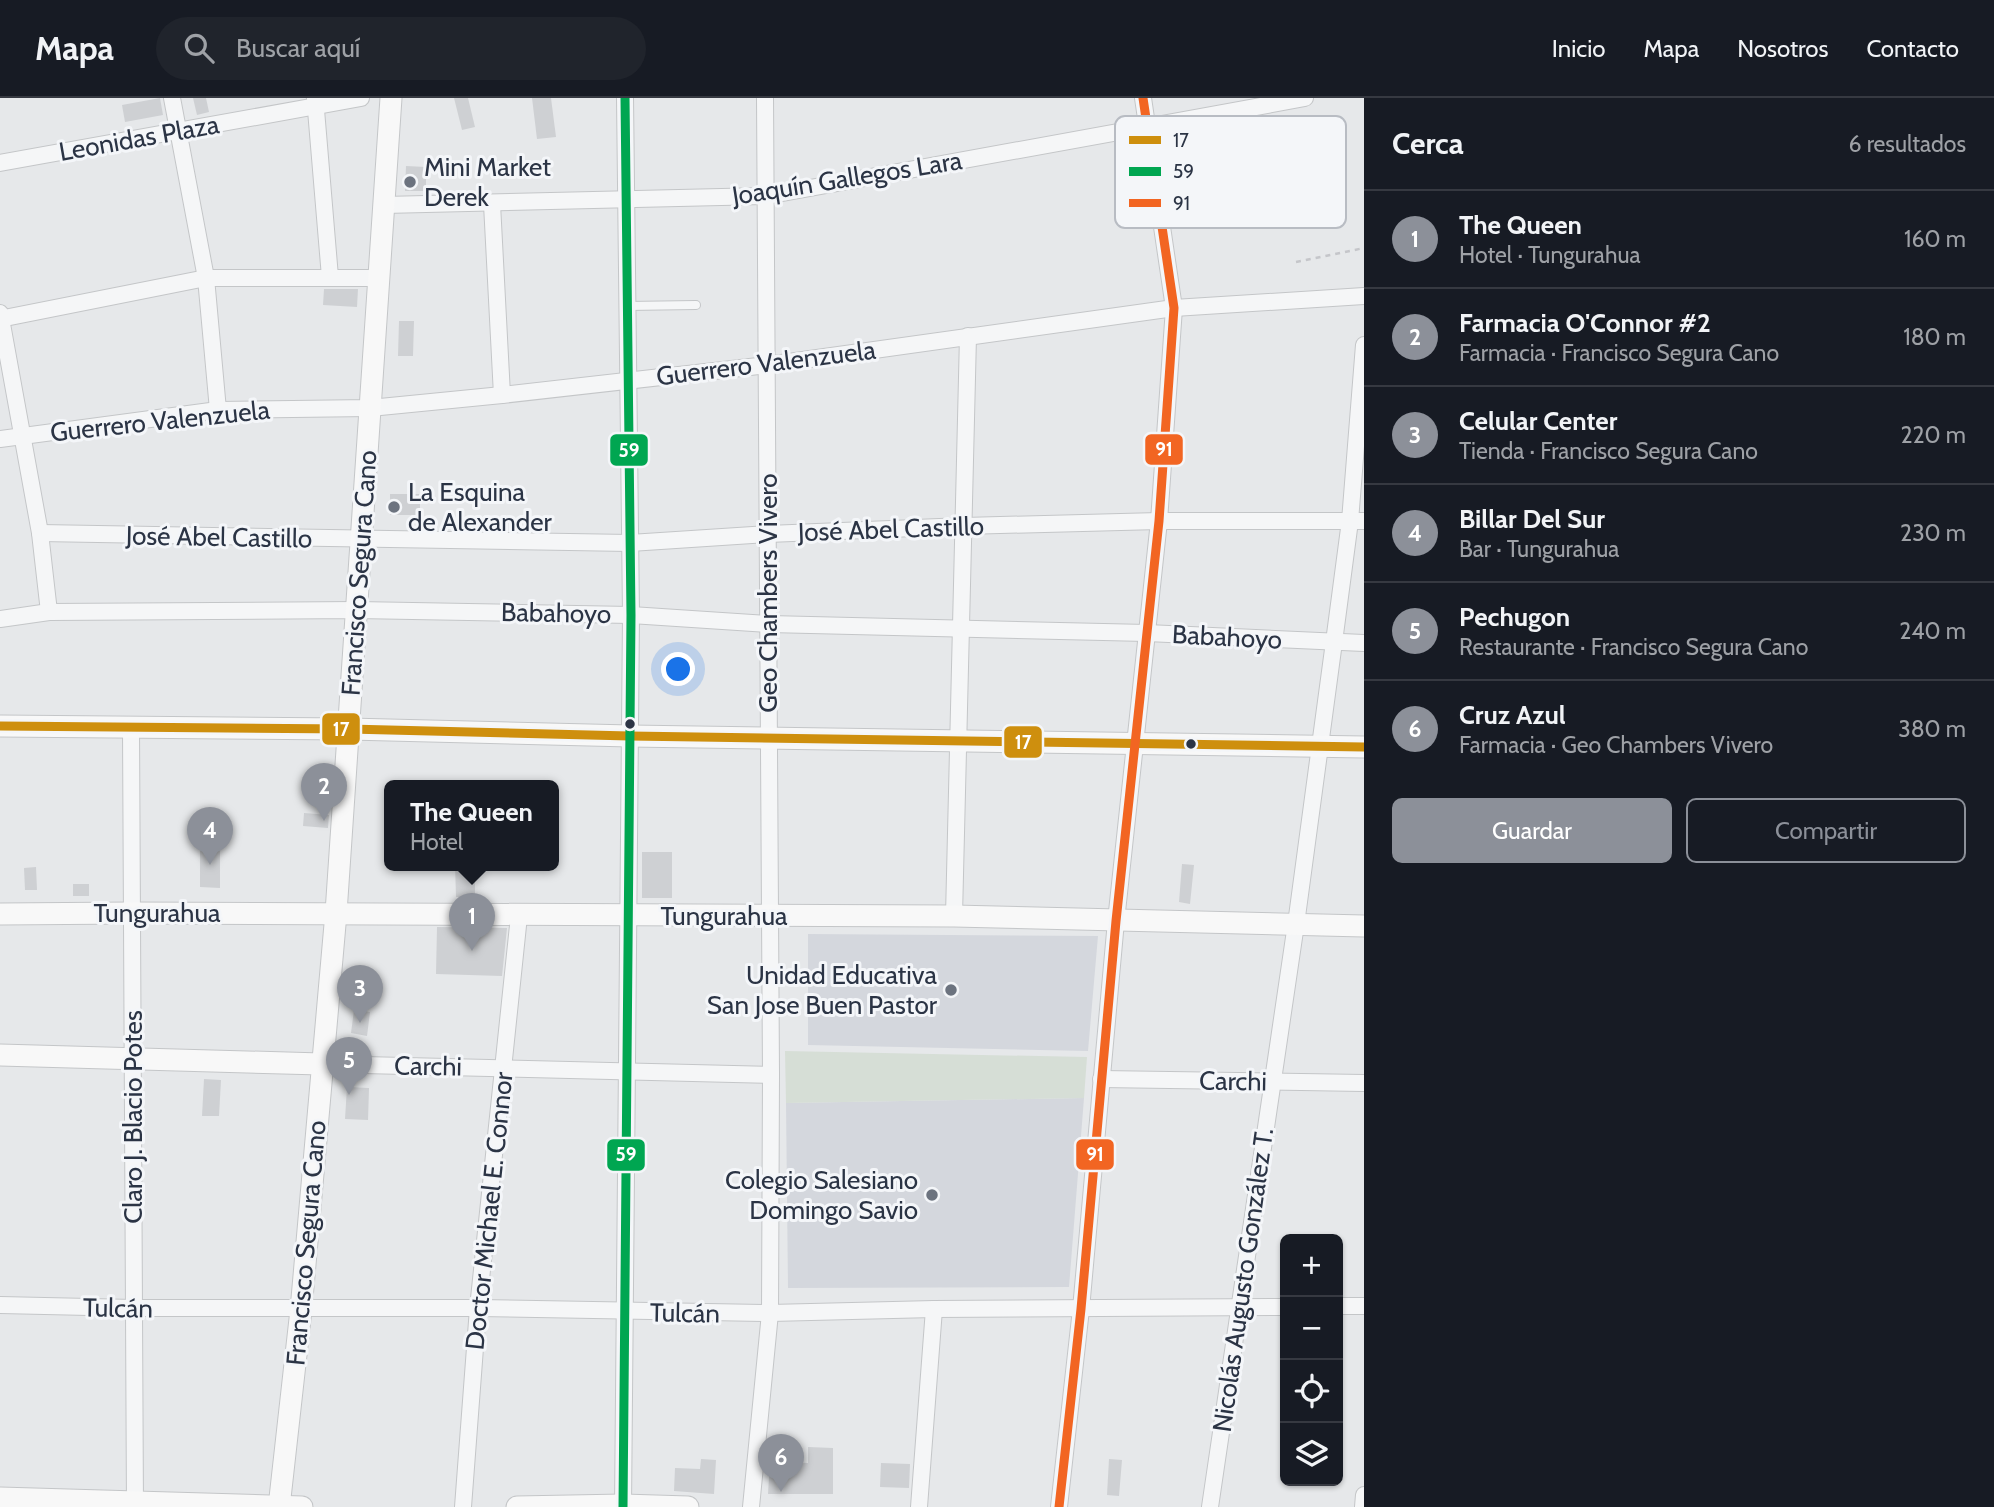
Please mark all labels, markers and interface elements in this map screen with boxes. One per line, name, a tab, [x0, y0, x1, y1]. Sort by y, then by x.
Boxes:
search box	[156, 17, 646, 80]
text: Mapa	[35, 28, 114, 68]
icon: search	[180, 29, 218, 67]
text: Buscar aquí	[236, 32, 360, 64]
text: Inicio	[1552, 34, 1605, 63]
text: Mapa	[1643, 34, 1699, 63]
text: Nosotros	[1737, 34, 1828, 63]
text: Contacto	[1866, 34, 1959, 63]
street label: Leonidas Plaza	[56, 108, 222, 168]
legend	[1115, 116, 1346, 228]
text: Cerca	[1392, 125, 1464, 162]
text: 17	[1173, 129, 1189, 152]
text: 6 resultados	[1848, 130, 1966, 158]
street label: Joaquín Gallegos Lara	[729, 144, 965, 212]
place label: Mini Market Derek	[424, 151, 551, 213]
text: 59	[1173, 160, 1194, 183]
marker: Mini Market Derek	[402, 174, 418, 190]
text: 91	[1173, 192, 1190, 215]
text: The Queen	[1459, 209, 1582, 241]
text: 1	[1411, 225, 1419, 253]
text: 160 m	[1904, 225, 1966, 253]
text: Hotel · Tungurahua	[1459, 241, 1640, 269]
text: Farmacia O'Connor #2	[1459, 307, 1711, 339]
text: 2	[1409, 323, 1421, 351]
text: 180 m	[1903, 323, 1966, 351]
street label: Guerrero Valenzuela	[655, 334, 878, 392]
text: Farmacia · Francisco Segura Cano	[1459, 339, 1779, 367]
street label: Guerrero Valenzuela	[49, 394, 272, 448]
text: Celular Center	[1459, 405, 1617, 437]
text: 3	[1409, 421, 1421, 449]
text: 220 m	[1900, 421, 1966, 449]
line badge: 59	[609, 433, 649, 467]
line badge: 91	[1144, 433, 1184, 466]
text: Tienda · Francisco Segura Cano	[1459, 437, 1758, 465]
text: 91	[1155, 438, 1173, 461]
text: 59	[619, 439, 639, 462]
street label: Francisco Segura Cano	[334, 449, 384, 697]
street label: Geo Chambers Vivero	[752, 473, 784, 713]
place label: La Esquina de Alexander	[408, 476, 553, 538]
marker: La Esquina de Alexander	[386, 499, 402, 515]
text: Billar Del Sur	[1459, 503, 1605, 535]
street label: José Abel Castillo	[796, 510, 985, 548]
street label: José Abel Castillo	[125, 519, 312, 555]
text: 4	[1408, 519, 1422, 547]
text: 230 m	[1900, 519, 1966, 547]
text: Bar · Tungurahua	[1459, 535, 1619, 563]
street label: Babahoyo	[501, 596, 611, 630]
text: Pechugon	[1459, 601, 1570, 633]
text: 5	[1409, 617, 1421, 645]
text: 240 m	[1899, 617, 1966, 645]
street label: Babahoyo	[1171, 618, 1283, 656]
text: Restaurante · Francisco Segura Cano	[1459, 633, 1808, 661]
your location	[661, 652, 695, 686]
text: Cruz Azul	[1459, 699, 1566, 731]
line badge: 17	[321, 712, 361, 746]
text: 6	[1409, 715, 1421, 743]
text: 380 m	[1898, 715, 1966, 743]
unlabelled marker	[623, 717, 637, 731]
text: 17	[333, 718, 350, 741]
line badge: 17	[1003, 725, 1043, 759]
text: 17	[1015, 731, 1032, 754]
text: Farmacia · Geo Chambers Vivero	[1459, 731, 1773, 759]
unlabelled marker	[1184, 737, 1198, 751]
pin: 2	[301, 763, 347, 821]
popup	[384, 780, 559, 871]
text: The Queen	[410, 796, 533, 828]
button: Guardar	[1392, 798, 1672, 863]
button: Compartir	[1686, 798, 1966, 863]
pin: 4	[187, 807, 233, 865]
text: Hotel	[410, 828, 463, 856]
pin: 1	[449, 893, 495, 951]
street label: Tungurahua	[93, 897, 221, 929]
street label: Tungurahua	[660, 900, 788, 932]
place label: Unidad Educativa San Jose Buen Pastor	[707, 959, 938, 1021]
pin: 3	[337, 965, 383, 1023]
marker: Unidad Educativa San Jose Buen Pastor	[943, 982, 959, 998]
street label: Claro J. Blacio Potes	[117, 1010, 149, 1224]
pin: 5	[326, 1037, 372, 1095]
street label: Carchi	[394, 1049, 462, 1083]
street label: Carchi	[1199, 1064, 1267, 1098]
street label: Doctor Michael E. Connor	[458, 1070, 520, 1351]
street label: Francisco Segura Cano	[279, 1119, 333, 1367]
street label: Nicolás Augusto González T.	[1206, 1126, 1280, 1434]
line badge: 59	[606, 1138, 646, 1172]
line badge: 91	[1075, 1138, 1115, 1171]
text: 59	[616, 1143, 636, 1166]
text: 91	[1086, 1143, 1104, 1166]
place label: Colegio Salesiano Domingo Savio	[725, 1164, 918, 1226]
marker: Colegio Salesiano Domingo Savio	[924, 1187, 940, 1203]
map controls	[1280, 1234, 1343, 1486]
button: +	[1280, 1234, 1343, 1297]
street label: Tulcán	[83, 1291, 153, 1325]
street label: Tulcán	[650, 1296, 720, 1330]
button: −	[1280, 1297, 1343, 1360]
button: locate	[1280, 1360, 1343, 1423]
button: layers	[1280, 1423, 1343, 1486]
pin: 6	[758, 1434, 804, 1492]

